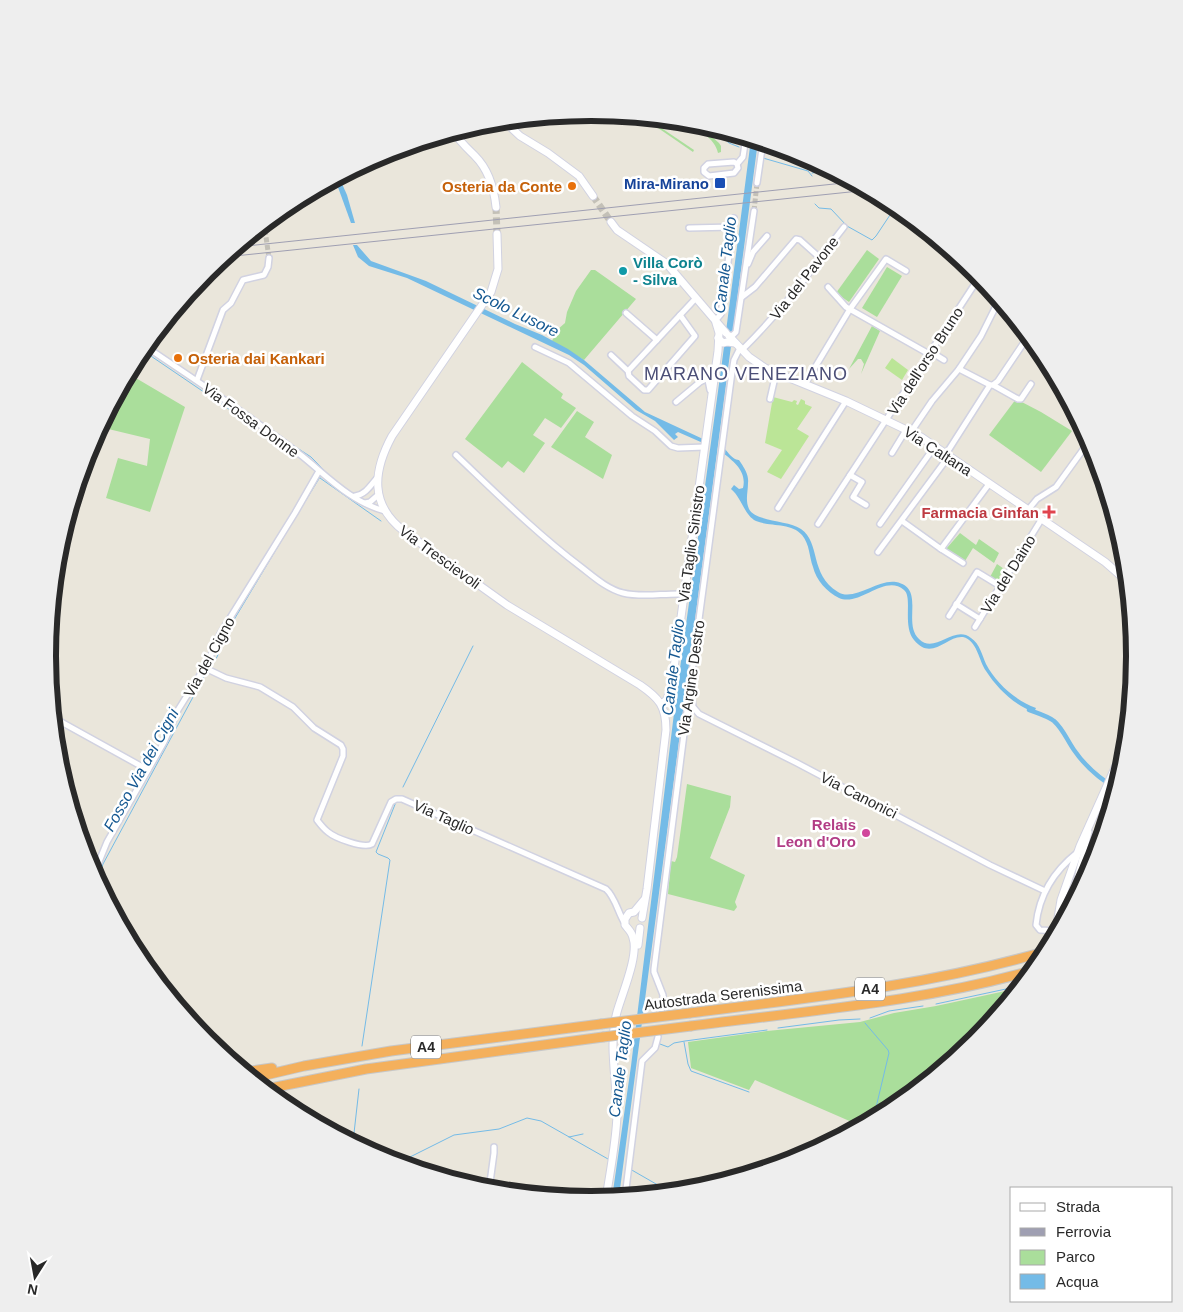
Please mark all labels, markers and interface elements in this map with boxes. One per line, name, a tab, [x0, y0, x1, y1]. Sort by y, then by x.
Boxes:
place label: Mira-Mirano	[624, 175, 709, 192]
marker: Mira-Mirano	[713, 176, 727, 190]
place label: Osteria da Conte	[442, 178, 562, 195]
marker: Osteria da Conte	[566, 180, 578, 192]
water label: Canale Taglio	[711, 216, 739, 314]
street label: Via del Pavone	[766, 233, 842, 323]
place label: Villa Corò - Silva	[633, 254, 703, 288]
marker: Villa Corò - Silva	[617, 265, 629, 277]
water label: Scolo Lusore	[470, 284, 562, 340]
street label: Via dell'orso Bruno	[884, 304, 966, 418]
place label: Osteria dai Kankari	[188, 350, 325, 367]
marker: Osteria dai Kankari	[172, 352, 184, 364]
district label: MARANO VENEZIANO	[644, 364, 848, 384]
street label: Via Fossa Donne	[200, 379, 302, 461]
street label: Via Caltana	[901, 423, 976, 480]
street label: Via Taglio Sinistro	[674, 484, 708, 604]
place label: Farmacia Ginfan	[921, 504, 1039, 521]
marker: Farmacia Ginfan	[1043, 506, 1055, 518]
street label: Via Trescievoli	[396, 522, 484, 592]
street label: Via del Daino	[977, 532, 1039, 616]
street label: Via del Cigno	[180, 614, 238, 700]
water label: Canale Taglio	[659, 618, 687, 716]
street label: Via Argine Destro	[674, 619, 708, 737]
water label: Fosso Via dei Cigni	[100, 705, 182, 834]
street label: Via Canonici	[818, 768, 900, 822]
street label: Via Taglio	[411, 796, 477, 838]
place label: Relais Leon d'Oro	[777, 816, 856, 850]
marker: Relais Leon d'Oro	[860, 827, 872, 839]
street label: Autostrada Serenissima	[643, 977, 804, 1013]
road number: A4	[855, 978, 885, 1001]
water label: Canale Taglio	[606, 1020, 634, 1118]
road number: A4	[411, 1036, 441, 1058]
legend	[1010, 1187, 1173, 1302]
text: Strada	[1056, 1198, 1101, 1215]
text: Ferrovia	[1056, 1223, 1112, 1240]
text: Parco	[1056, 1248, 1095, 1265]
north arrow	[10, 1252, 60, 1302]
text: Acqua	[1056, 1273, 1099, 1290]
text: N	[26, 1281, 39, 1299]

